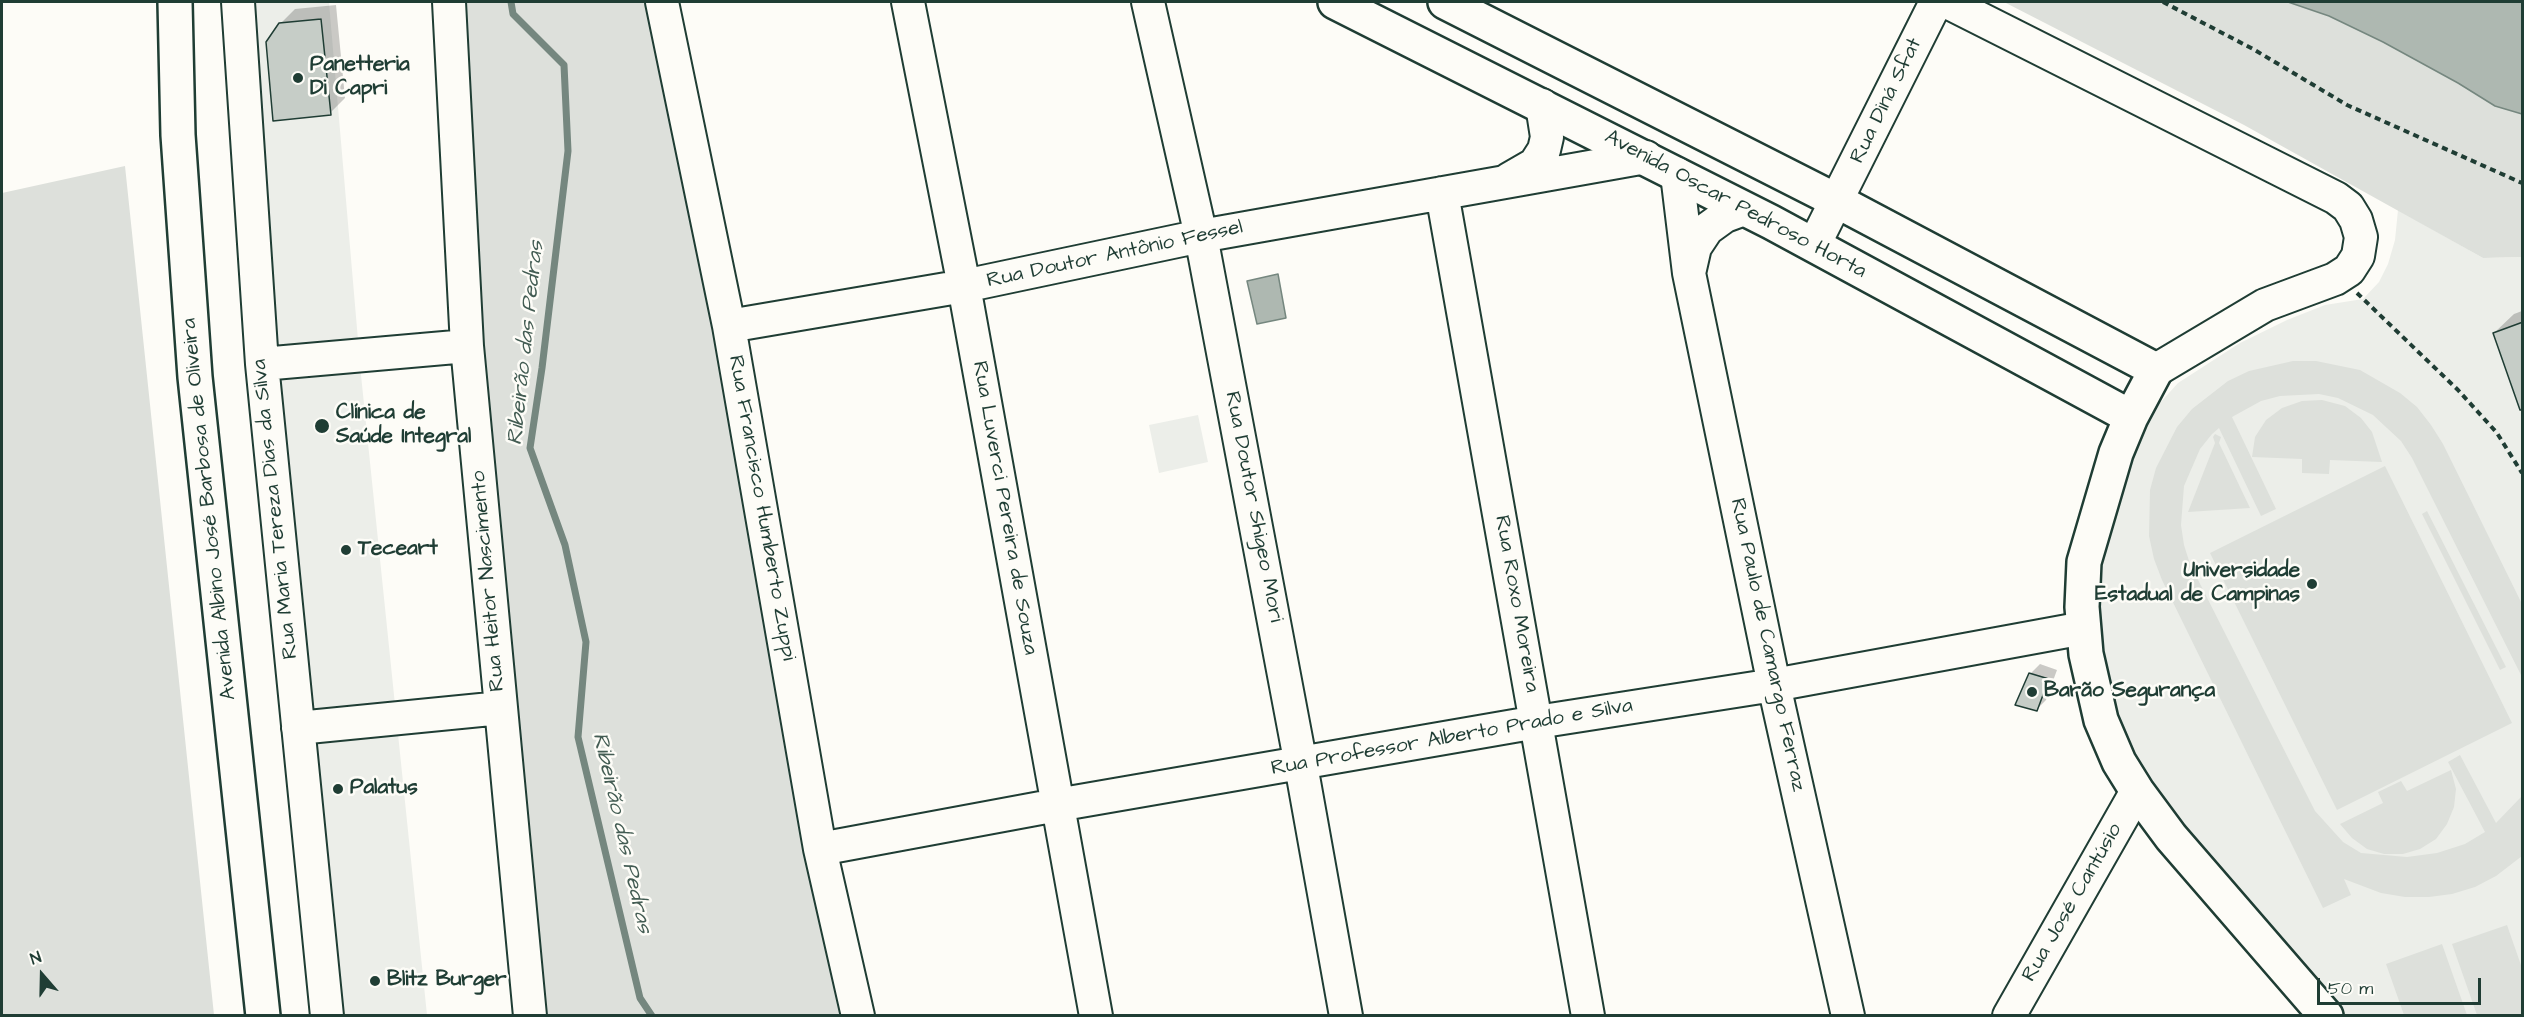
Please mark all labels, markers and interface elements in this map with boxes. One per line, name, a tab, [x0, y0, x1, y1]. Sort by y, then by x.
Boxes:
street label: Rua Diná Sfat	[1846, 34, 1928, 168]
place label: Panetteria Di Capri	[310, 53, 410, 103]
marker: Panetteria Di Capri	[291, 71, 305, 85]
street label: Avenida Oscar Pedroso Horta	[1600, 125, 1870, 285]
street label: Rua Doutor Antônio Fessel	[985, 216, 1245, 294]
water label: Ribeirão das Pedras	[503, 240, 551, 446]
street label: Avenida Albino José Barbosa de Oliveira	[177, 317, 243, 701]
street label: Rua Francisco Humberto Zuppi	[722, 353, 800, 663]
street label: Rua Maria Tereza Dias da Silva	[248, 358, 304, 660]
street label: Rua Luverci Pereira de Souza	[966, 359, 1042, 657]
street label: Rua Doutor Shigeo Mori	[1218, 389, 1288, 625]
place label: Clínica de Saúde Integral	[336, 401, 471, 451]
marker: Clínica de Saúde Integral	[313, 417, 331, 435]
street label: Rua Heitor Nascimento	[467, 469, 511, 693]
street label: Rua Paulo de Camargo Ferraz	[1724, 496, 1810, 794]
street label: Rua Roxo Moreira	[1488, 514, 1544, 694]
place label: Teceart	[358, 537, 438, 563]
marker: Teceart	[339, 543, 353, 557]
place label: Universidade Estadual de Campinas	[2095, 559, 2300, 609]
marker: Universidade Estadual de Campinas	[2305, 577, 2319, 591]
place label: Barão Segurança	[2044, 679, 2215, 705]
marker: Barão Segurança	[2025, 685, 2039, 699]
street label: Rua Professor Alberto Prado e Silva	[1269, 694, 1635, 782]
water label: Ribeirão das Pedras	[585, 730, 657, 936]
place label: Palatus	[350, 776, 418, 802]
marker: Palatus	[331, 782, 345, 796]
street label: Rua José Cantúsio	[2017, 819, 2129, 987]
north arrow	[12, 945, 72, 1005]
text: N	[27, 946, 44, 970]
scale bar	[2320, 966, 2484, 1004]
place label: Blitz Burger	[387, 968, 507, 994]
marker: Blitz Burger	[368, 974, 382, 988]
text: 50 m	[2328, 976, 2373, 1001]

